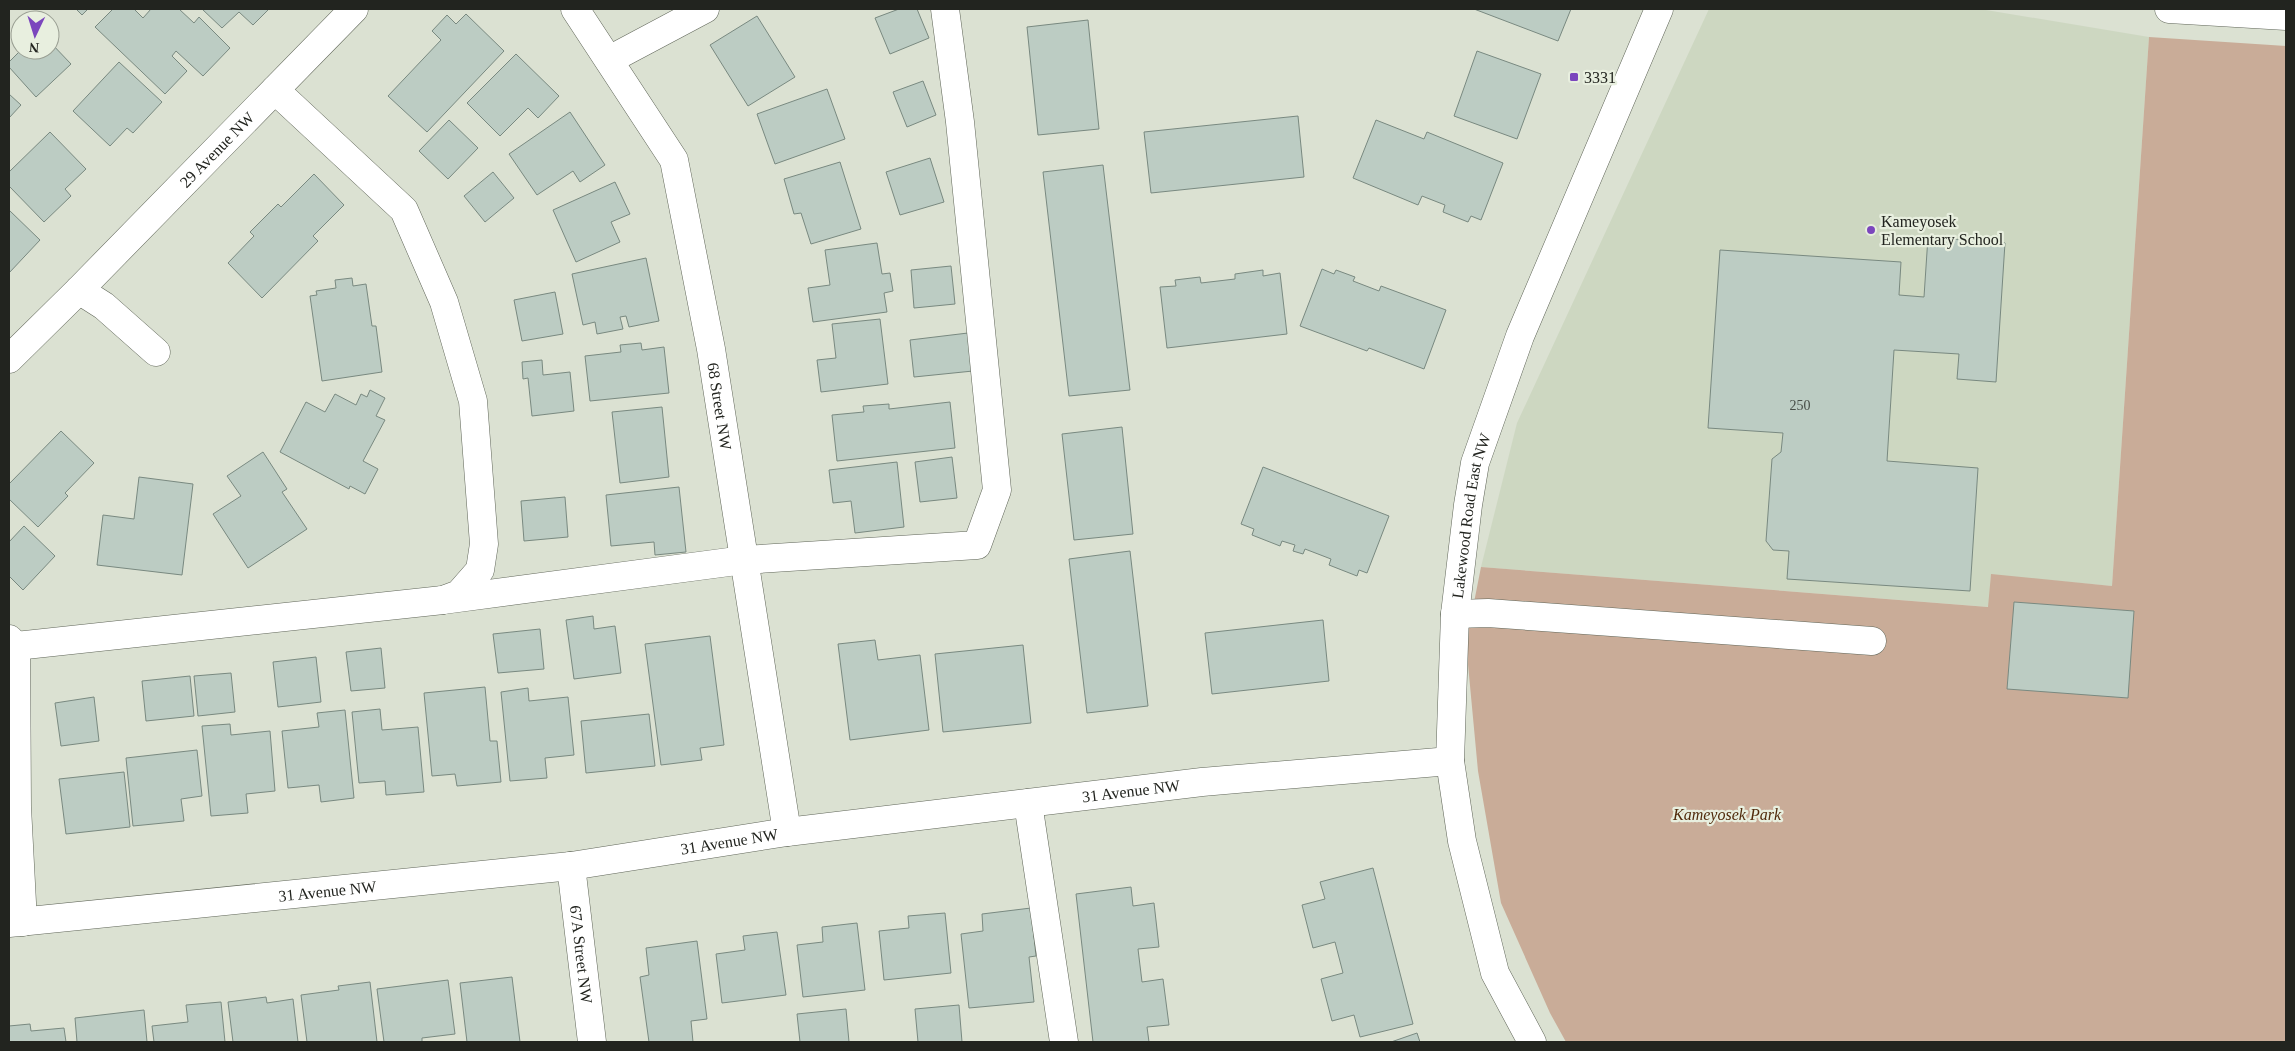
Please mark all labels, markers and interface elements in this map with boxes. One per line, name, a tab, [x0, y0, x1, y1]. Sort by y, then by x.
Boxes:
north arrow	[10, 10, 60, 60]
text: N	[29, 40, 40, 55]
place label: 3331	[1584, 69, 1616, 86]
marker: 3331	[1568, 71, 1580, 83]
street label: 29 Avenue NW	[176, 108, 258, 191]
place label: Kameyosek Elementary School	[1881, 213, 2004, 249]
marker: Kameyosek Elementary School	[1865, 224, 1877, 236]
street label: 68 Street NW	[705, 361, 735, 452]
house number: 250	[1790, 398, 1811, 413]
street label: Lakewood Road East NW	[1448, 430, 1494, 599]
street label: 31 Avenue NW	[1081, 776, 1182, 805]
park label: Kameyosek Park	[1672, 806, 1782, 824]
street label: 31 Avenue NW	[679, 825, 780, 857]
street label: 31 Avenue NW	[278, 877, 378, 904]
street label: 67A Street NW	[567, 904, 596, 1005]

